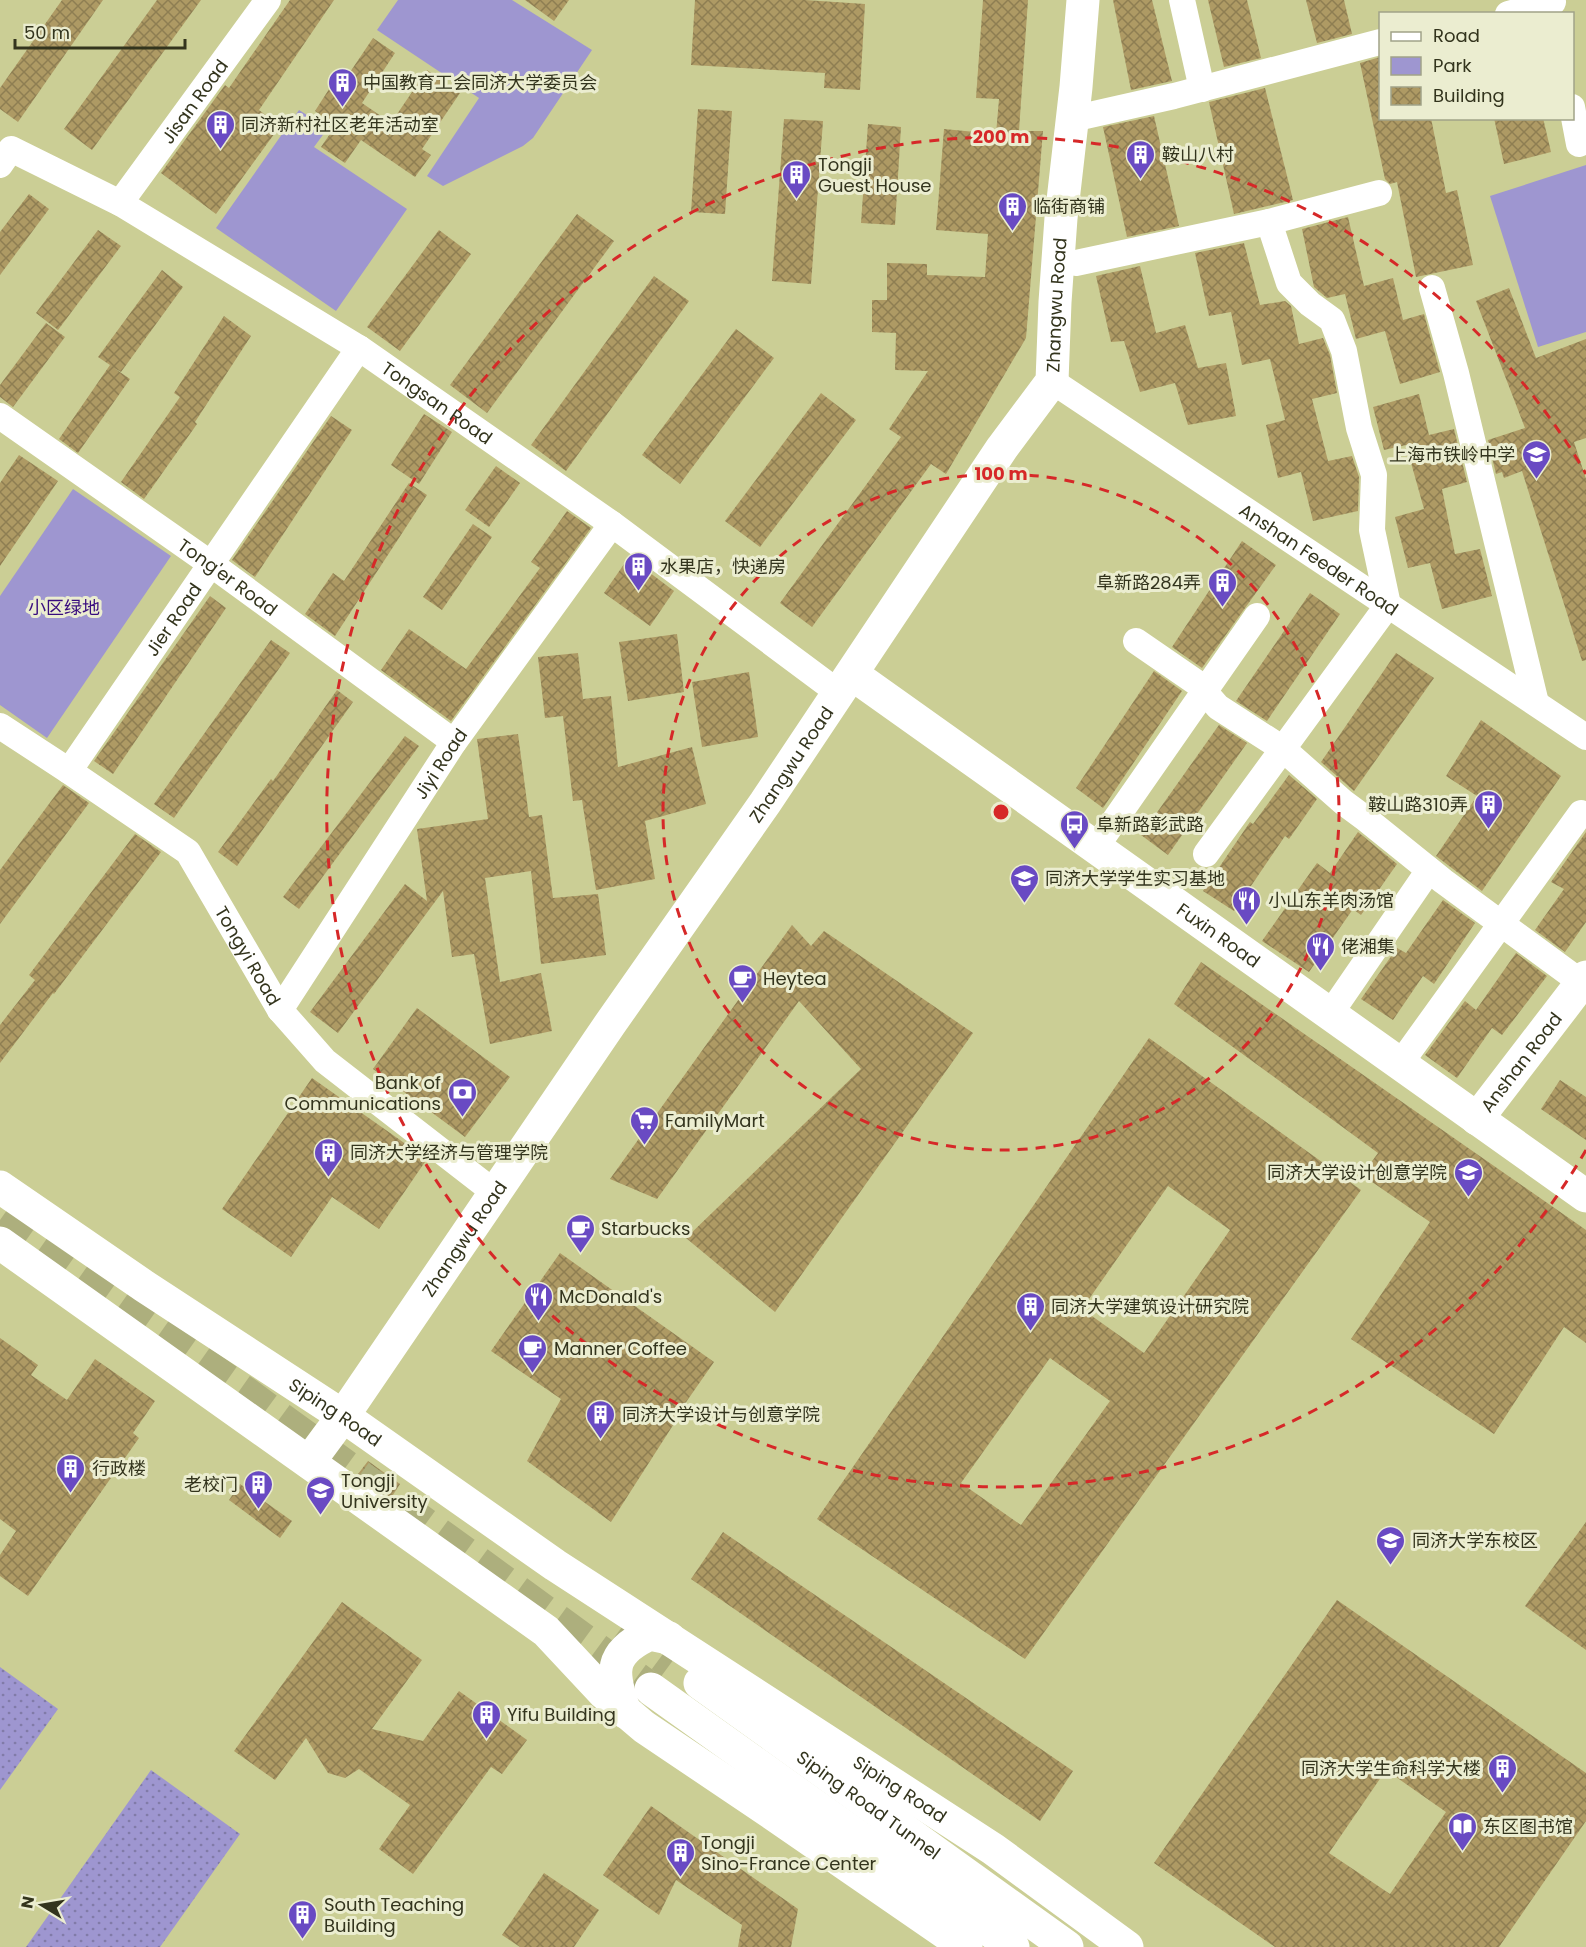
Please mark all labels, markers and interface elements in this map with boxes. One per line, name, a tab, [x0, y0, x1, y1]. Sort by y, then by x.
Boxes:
scale bar	[15, 12, 184, 50]
legend	[1379, 12, 1574, 120]
text: 50 m	[24, 20, 70, 45]
text: Road	[1433, 23, 1480, 48]
text: Park	[1433, 53, 1472, 78]
street label: Jisan Road	[155, 54, 233, 148]
building icon: 中国教育工会同济大学委员会	[326, 66, 358, 108]
place label: 中国教育工会同济大学委员会	[363, 70, 597, 95]
text: Building	[1433, 83, 1505, 108]
building icon: 同济新村社区老年活动室	[204, 108, 236, 150]
place label: 同济新村社区老年活动室	[241, 112, 439, 137]
text: 200 m	[973, 124, 1029, 149]
building icon: 鞍山八村	[1125, 138, 1157, 180]
place label: 鞍山八村	[1162, 142, 1234, 167]
place label: Tongji Guest House	[818, 152, 932, 198]
building icon: Tongji Guest House	[781, 158, 813, 200]
building icon: 临街商铺	[996, 190, 1028, 232]
place label: 临街商铺	[1033, 194, 1105, 219]
street label: Zhangwu Road	[1040, 237, 1072, 373]
street label: Tongsan Road	[377, 355, 498, 450]
school or university icon: 上海市铁岭中学	[1520, 438, 1552, 480]
place label: 上海市铁岭中学	[1389, 442, 1515, 467]
text: 100 m	[974, 461, 1028, 486]
street label: Anshan Feeder Road	[1235, 497, 1404, 621]
street label: Tong'er Road	[173, 532, 283, 621]
building icon: 水果店，快递房	[623, 550, 655, 592]
place label: 水果店，快递房	[660, 554, 786, 579]
building icon: 阜新路284弄	[1206, 566, 1238, 608]
place label: 阜新路284弄	[1096, 570, 1201, 595]
street label: Jier Road	[139, 578, 207, 661]
park label: 小区绿地	[28, 595, 100, 620]
street label: Zhangwu Road	[743, 701, 839, 827]
street label: Jiyi Road	[408, 723, 473, 804]
building icon: 鞍山路310弄	[1473, 788, 1505, 830]
place label: 鞍山路310弄	[1368, 792, 1468, 817]
centre of rings	[991, 802, 1011, 822]
bus stop icon: 阜新路彰武路	[1059, 808, 1091, 850]
place label: 阜新路彰武路	[1096, 812, 1204, 837]
school or university icon: 同济大学学生实习基地	[1008, 862, 1040, 904]
place label: 同济大学学生实习基地	[1045, 866, 1225, 891]
restaurant icon: 小山东羊肉汤馆	[1231, 884, 1263, 926]
place label: 小山东羊肉汤馆	[1268, 888, 1394, 913]
street label: Fuxin Road	[1172, 897, 1265, 973]
street label: Tongyi Road	[209, 901, 287, 1010]
restaurant icon: 佬湘集	[1304, 930, 1336, 972]
place label: 佬湘集	[1341, 934, 1395, 959]
cafe icon: Heytea	[726, 962, 758, 1004]
place label: Heytea	[763, 966, 827, 991]
street label: Anshan Road	[1474, 1007, 1567, 1117]
place label: Bank of Communications	[285, 1070, 441, 1116]
bank icon: Bank of Communications	[446, 1076, 478, 1118]
supermarket icon: FamilyMart	[628, 1104, 660, 1146]
place label: FamilyMart	[665, 1108, 765, 1133]
building icon: 同济大学经济与管理学院	[313, 1136, 345, 1178]
place label: 同济大学经济与管理学院	[350, 1140, 548, 1165]
school or university icon: 同济大学设计创意学院	[1452, 1156, 1484, 1198]
place label: 同济大学设计创意学院	[1267, 1160, 1447, 1185]
street label: Zhangwu Road	[416, 1176, 512, 1301]
cafe icon: Starbucks	[564, 1212, 596, 1254]
place label: Starbucks	[601, 1216, 690, 1241]
restaurant icon: McDonald's	[522, 1280, 554, 1322]
place label: McDonald's	[559, 1284, 662, 1309]
building icon: 同济大学建筑设计研究院	[1014, 1290, 1046, 1332]
place label: 同济大学建筑设计研究院	[1051, 1294, 1249, 1319]
cafe icon: Manner Coffee	[517, 1332, 549, 1374]
place label: Manner Coffee	[554, 1336, 687, 1361]
street label: Siping Road	[284, 1372, 387, 1452]
building icon: 同济大学设计与创意学院	[585, 1398, 617, 1440]
place label: 同济大学设计与创意学院	[622, 1402, 820, 1427]
building icon: 行政楼	[55, 1452, 87, 1494]
place label: 行政楼	[92, 1456, 146, 1481]
building icon: 老校门	[243, 1468, 275, 1510]
place label: Tongji University	[341, 1468, 428, 1514]
place label: 老校门	[184, 1472, 238, 1497]
school or university icon: Tongji University	[304, 1474, 336, 1516]
school or university icon: 同济大学东校区	[1375, 1524, 1407, 1566]
place label: 同济大学东校区	[1412, 1528, 1538, 1553]
building icon: Yifu Building	[470, 1698, 502, 1740]
place label: Yifu Building	[507, 1702, 616, 1727]
street label: Siping Road Tunnel	[792, 1744, 946, 1865]
street label: Siping Road	[849, 1749, 952, 1828]
building icon: 同济大学生命科学大楼	[1486, 1752, 1518, 1794]
place label: 同济大学生命科学大楼	[1301, 1756, 1481, 1781]
library icon: 东区图书馆	[1446, 1810, 1478, 1852]
place label: 东区图书馆	[1483, 1814, 1573, 1839]
place label: Tongji Sino-France Center	[701, 1830, 877, 1876]
building icon: Tongji Sino-France Center	[664, 1836, 696, 1878]
north arrow	[12, 1875, 72, 1935]
place label: South Teaching Building	[324, 1892, 464, 1938]
text: N	[15, 1894, 40, 1910]
building icon: South Teaching Building	[287, 1898, 319, 1940]

